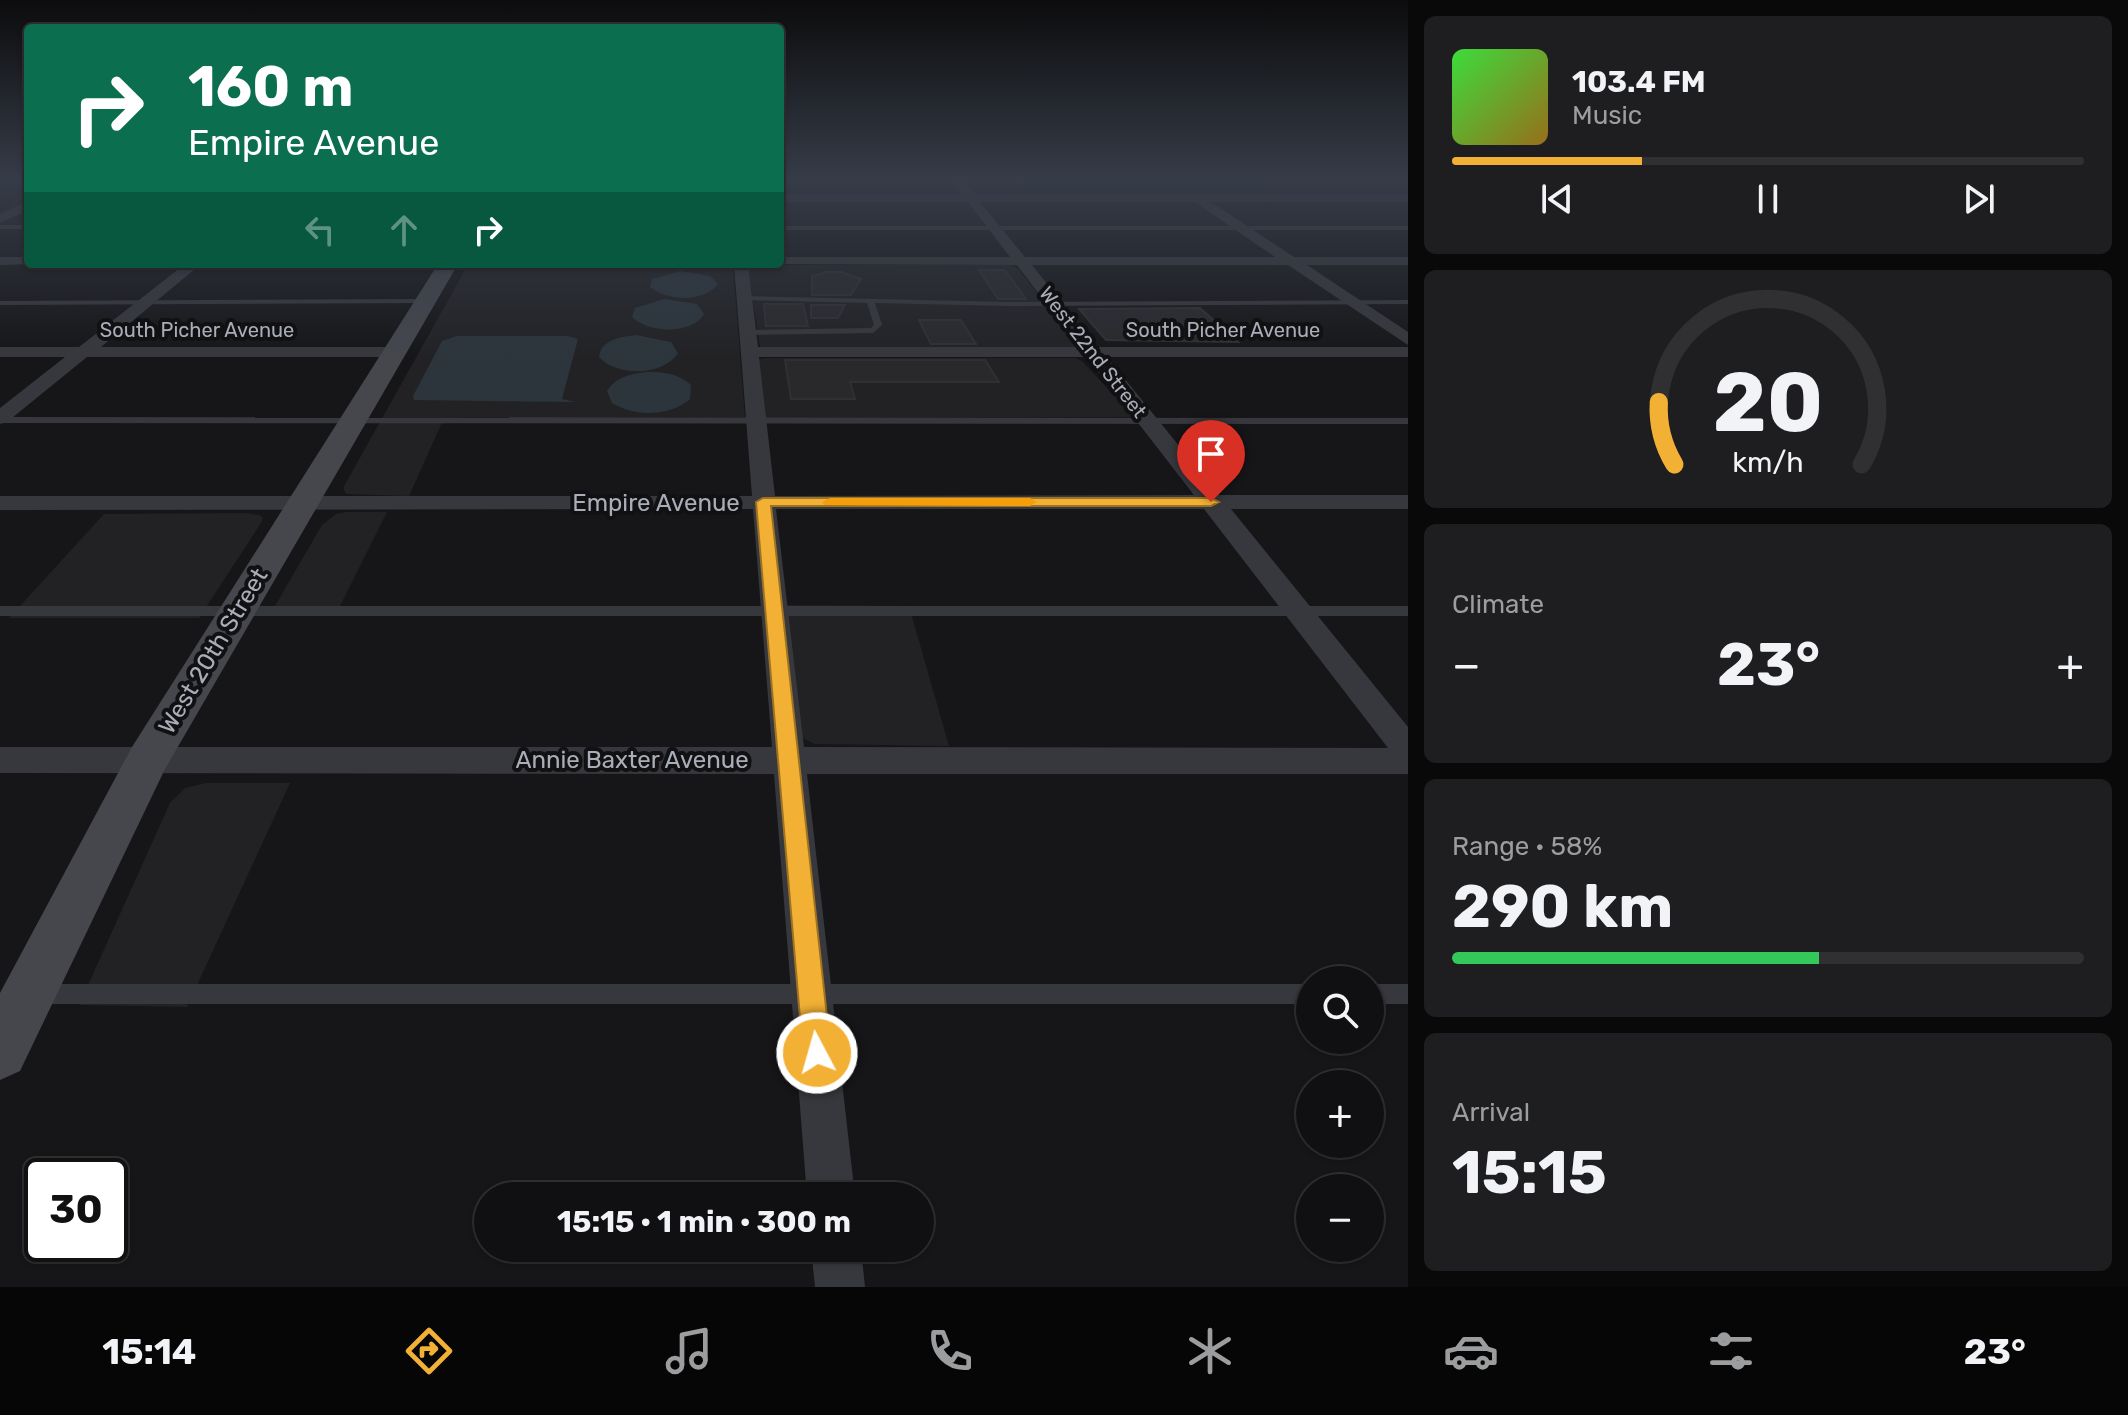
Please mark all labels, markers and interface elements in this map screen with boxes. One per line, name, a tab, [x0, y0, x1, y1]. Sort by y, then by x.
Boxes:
text: 160 m	[188, 54, 354, 120]
icon: right	[56, 56, 160, 160]
text: 103.4 FM	[1572, 64, 1706, 100]
text: Music	[1572, 100, 1642, 131]
text: Empire Avenue	[188, 121, 439, 164]
icon: previous	[1535, 177, 1579, 221]
icon: pause	[1746, 177, 1790, 221]
icon: next	[1957, 177, 2001, 221]
icon: left	[298, 208, 342, 252]
icon: ahead	[382, 208, 426, 252]
icon: right	[466, 208, 510, 252]
street label: West 22nd Street	[1034, 282, 1152, 423]
street label: South Picher Avenue	[100, 318, 294, 342]
street label: South Picher Avenue	[1126, 318, 1320, 342]
text: 20	[1713, 353, 1823, 452]
pin	[1177, 420, 1245, 502]
icon: arrive	[1189, 432, 1233, 476]
text: km/h	[1732, 445, 1804, 479]
street label: Empire Avenue	[572, 489, 740, 517]
street label: West 20th Street	[153, 563, 273, 739]
text: Climate	[1452, 589, 1544, 620]
text: 23°	[1717, 629, 1820, 700]
text: −	[1452, 639, 1481, 691]
text: +	[2057, 639, 2084, 691]
street label: Annie Baxter Avenue	[515, 746, 749, 774]
text: Range · 58%	[1452, 831, 1602, 862]
text: 290 km	[1452, 871, 1673, 942]
map controls	[1296, 966, 1384, 1262]
button: search	[1296, 966, 1384, 1054]
position arrow	[775, 1011, 859, 1095]
button: +	[1296, 1070, 1384, 1158]
text: Arrival	[1452, 1097, 1530, 1128]
text: 15:15	[1452, 1137, 1607, 1208]
speed limit sign: 30	[24, 1158, 128, 1262]
button: −	[1296, 1174, 1384, 1262]
text: 15:15 · 1 min · 300 m	[557, 1204, 851, 1240]
icon: directions	[401, 1323, 457, 1379]
icon: music	[661, 1323, 717, 1379]
icon: phone	[922, 1323, 978, 1379]
icon: climate	[1182, 1323, 1238, 1379]
icon: car	[1443, 1323, 1499, 1379]
icon: filters	[1703, 1323, 1759, 1379]
text: 15:14	[102, 1330, 196, 1373]
text: 23°	[1964, 1330, 2026, 1373]

